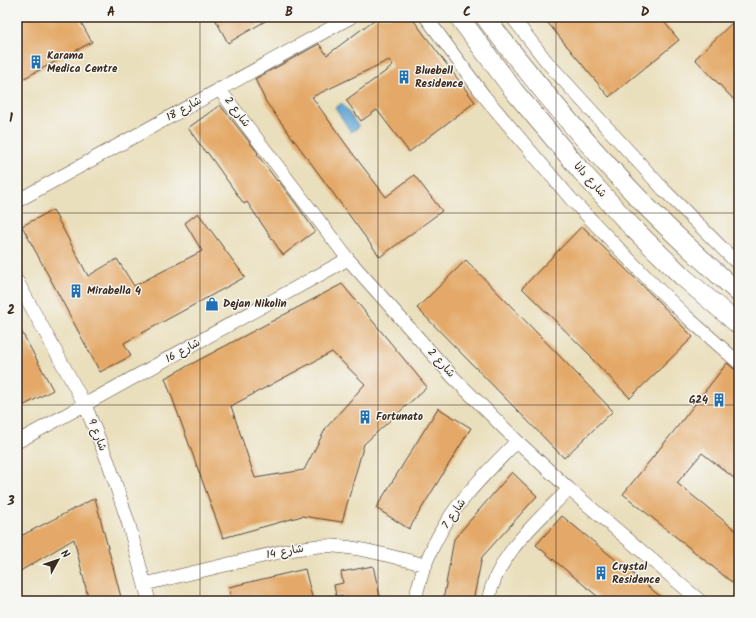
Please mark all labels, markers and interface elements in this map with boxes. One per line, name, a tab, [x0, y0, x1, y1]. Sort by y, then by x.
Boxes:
text: A	[107, 2, 115, 23]
text: B	[285, 2, 293, 23]
text: C	[463, 2, 471, 23]
text: D	[641, 2, 650, 23]
place label: Karama Medica Centre	[47, 47, 118, 78]
building icon: Karama Medica Centre	[28, 54, 44, 70]
place label: Bluebell Residence	[415, 62, 464, 93]
building icon: Bluebell Residence	[396, 69, 412, 85]
street label: شارع 18	[163, 92, 205, 126]
street label: شارع 2	[219, 93, 255, 131]
text: 1	[9, 108, 13, 129]
street label: شارع دانا	[569, 158, 611, 202]
place label: Mirabella 4	[87, 282, 141, 300]
building icon: Mirabella 4	[68, 283, 84, 299]
place label: Dejan Nikolin	[223, 295, 287, 313]
shop icon: Dejan Nikolin	[204, 296, 220, 312]
text: 2	[7, 300, 15, 321]
street label: شارع 16	[162, 334, 204, 368]
street label: شارع 2	[423, 344, 459, 382]
place label: G24	[689, 391, 708, 409]
building icon: G24	[711, 392, 727, 408]
place label: Fortunato	[376, 408, 423, 426]
building icon: Fortunato	[357, 409, 373, 425]
street label: شارع 9	[82, 416, 112, 454]
text: 3	[6, 491, 15, 512]
street label: شارع 7	[437, 495, 471, 533]
north arrow	[38, 540, 78, 580]
street label: شارع 14	[265, 540, 305, 564]
text: N	[56, 546, 74, 563]
place label: Crystal Residence	[612, 558, 661, 589]
building icon: Crystal Residence	[593, 565, 609, 581]

